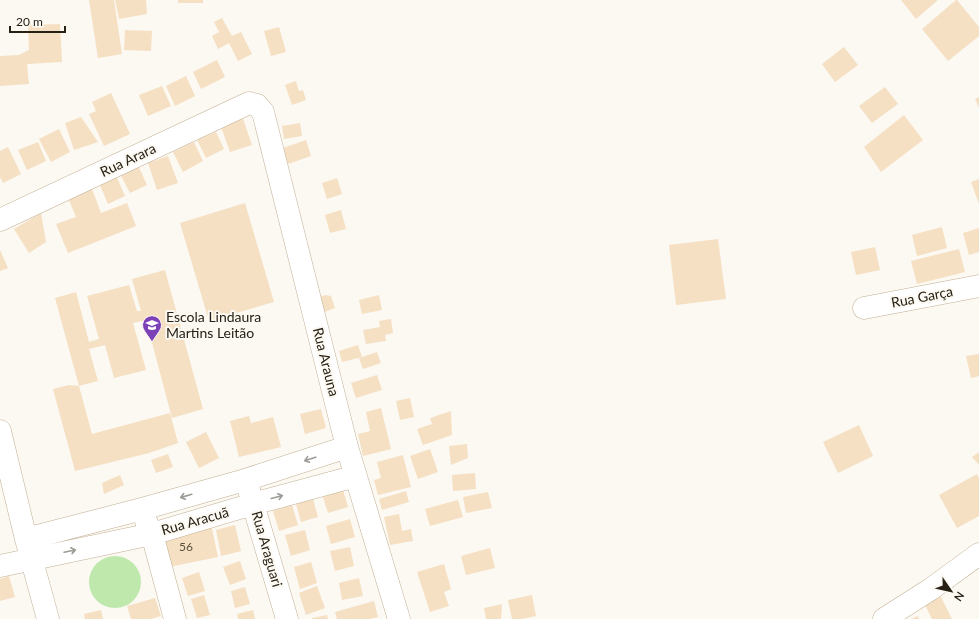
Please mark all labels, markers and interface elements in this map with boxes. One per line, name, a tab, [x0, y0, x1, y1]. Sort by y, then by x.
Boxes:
scale bar	[10, 8, 65, 34]
text: 20 m	[16, 14, 43, 29]
street label: Rua Arara	[97, 139, 158, 180]
street label: Rua Garça	[890, 282, 954, 311]
place label: Escola Lindaura Martins Leitão	[166, 308, 261, 341]
school or university icon: Escola Lindaura Martins Leitão	[141, 314, 163, 342]
street label: Rua Arauna	[310, 326, 343, 398]
one-way arrow	[304, 456, 317, 463]
one-way arrow	[179, 493, 192, 501]
one-way arrow	[271, 493, 284, 501]
street label: Rua Aracuã	[159, 503, 231, 538]
street label: Rua Araguari	[249, 509, 286, 589]
house number: 56	[179, 539, 193, 554]
one-way arrow	[63, 546, 76, 554]
north arrow	[931, 571, 971, 611]
text: N	[952, 590, 967, 604]

